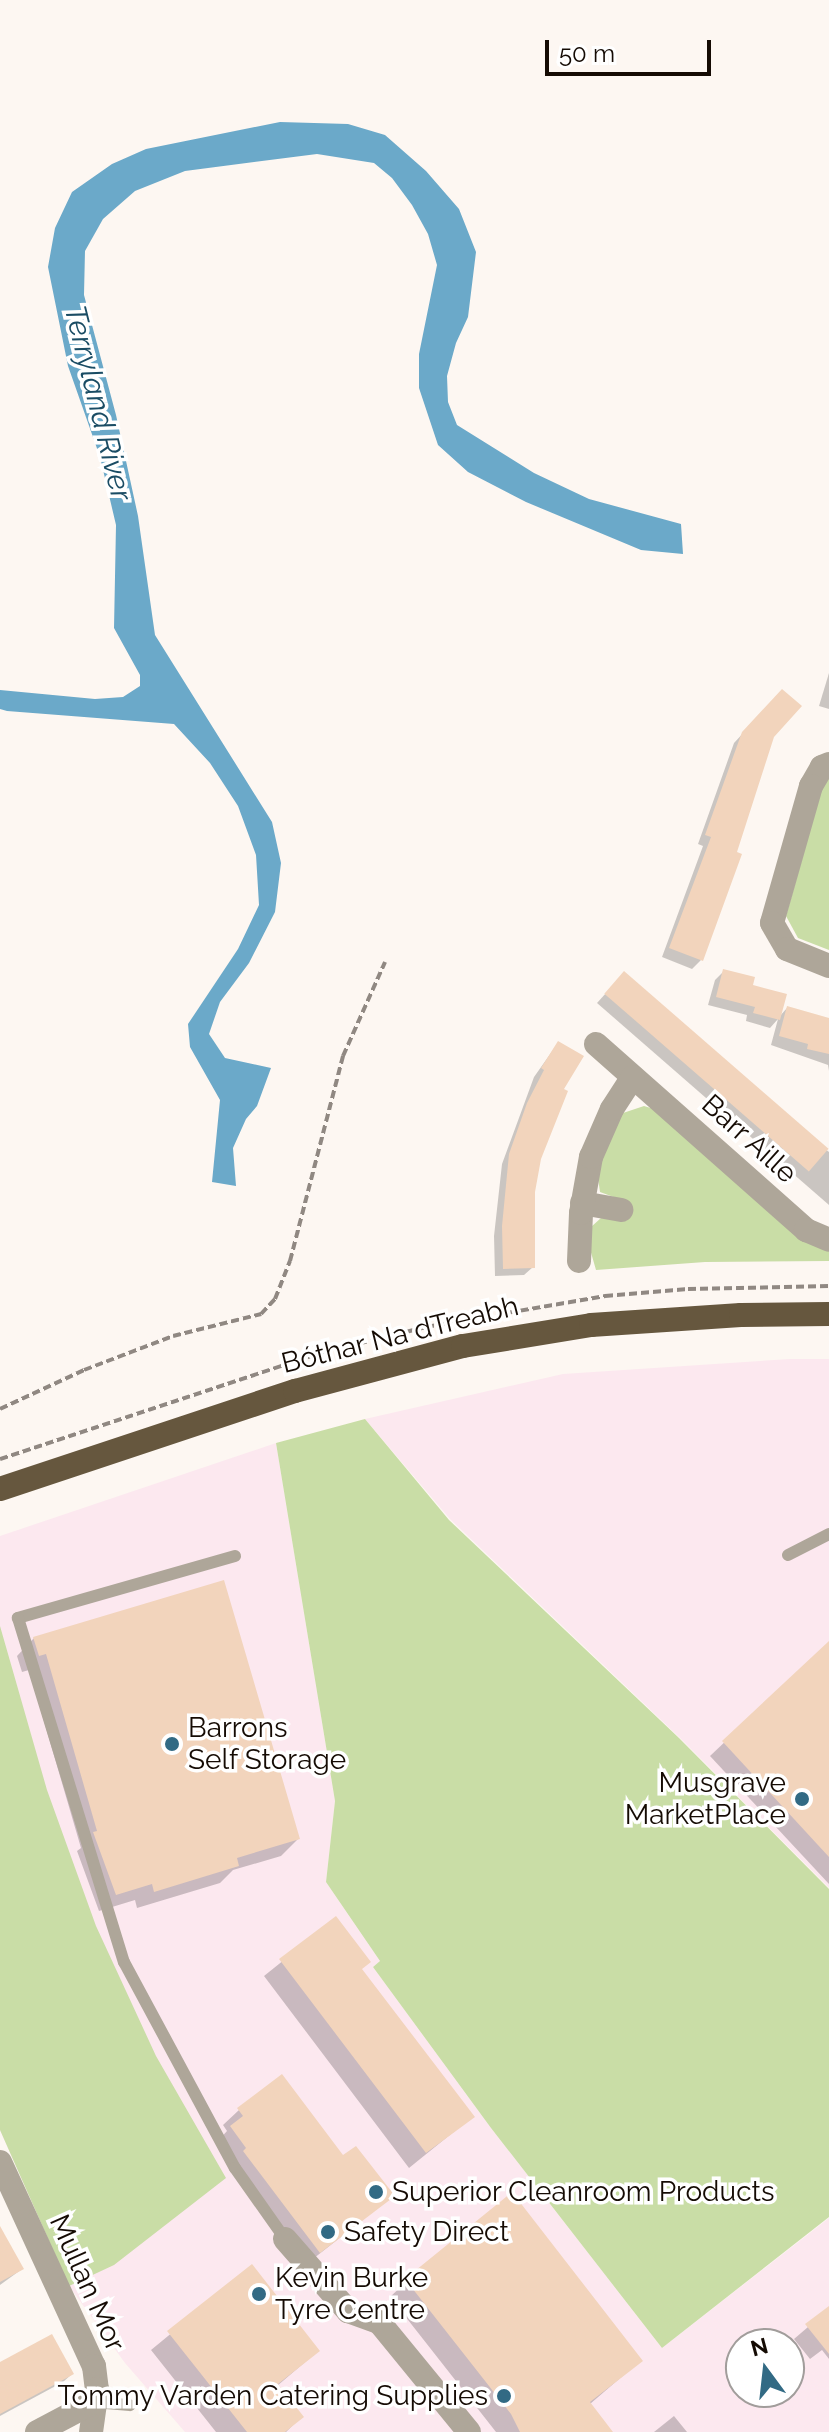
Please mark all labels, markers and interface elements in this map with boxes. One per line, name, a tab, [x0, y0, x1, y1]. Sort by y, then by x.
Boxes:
scale bar	[549, 24, 715, 74]
text: 50 m	[559, 39, 615, 68]
water label: Terryland River	[56, 302, 140, 504]
street label: Barr Aille	[694, 1087, 804, 1191]
street label: Bóthar Na dTreabh	[278, 1289, 522, 1381]
place label: Barrons Self Storage	[188, 1711, 347, 1777]
marker: Barrons Self Storage	[163, 1735, 181, 1753]
place label: Musgrave MarketPlace	[625, 1766, 786, 1832]
marker: Musgrave MarketPlace	[793, 1790, 811, 1808]
place label: Superior Cleanroom Products	[392, 2175, 775, 2209]
marker: Superior Cleanroom Products	[367, 2183, 385, 2201]
street label: Mullan Mor	[42, 2209, 132, 2357]
place label: Safety Direct	[344, 2215, 510, 2249]
marker: Safety Direct	[319, 2223, 337, 2241]
place label: Kevin Burke Tyre Centre	[275, 2261, 428, 2327]
marker: Kevin Burke Tyre Centre	[250, 2285, 268, 2303]
north arrow	[725, 2328, 805, 2408]
text: N	[748, 2332, 771, 2361]
place label: Tommy Varden Catering Supplies	[56, 2379, 488, 2413]
marker: Tommy Varden Catering Supplies	[495, 2387, 513, 2405]

